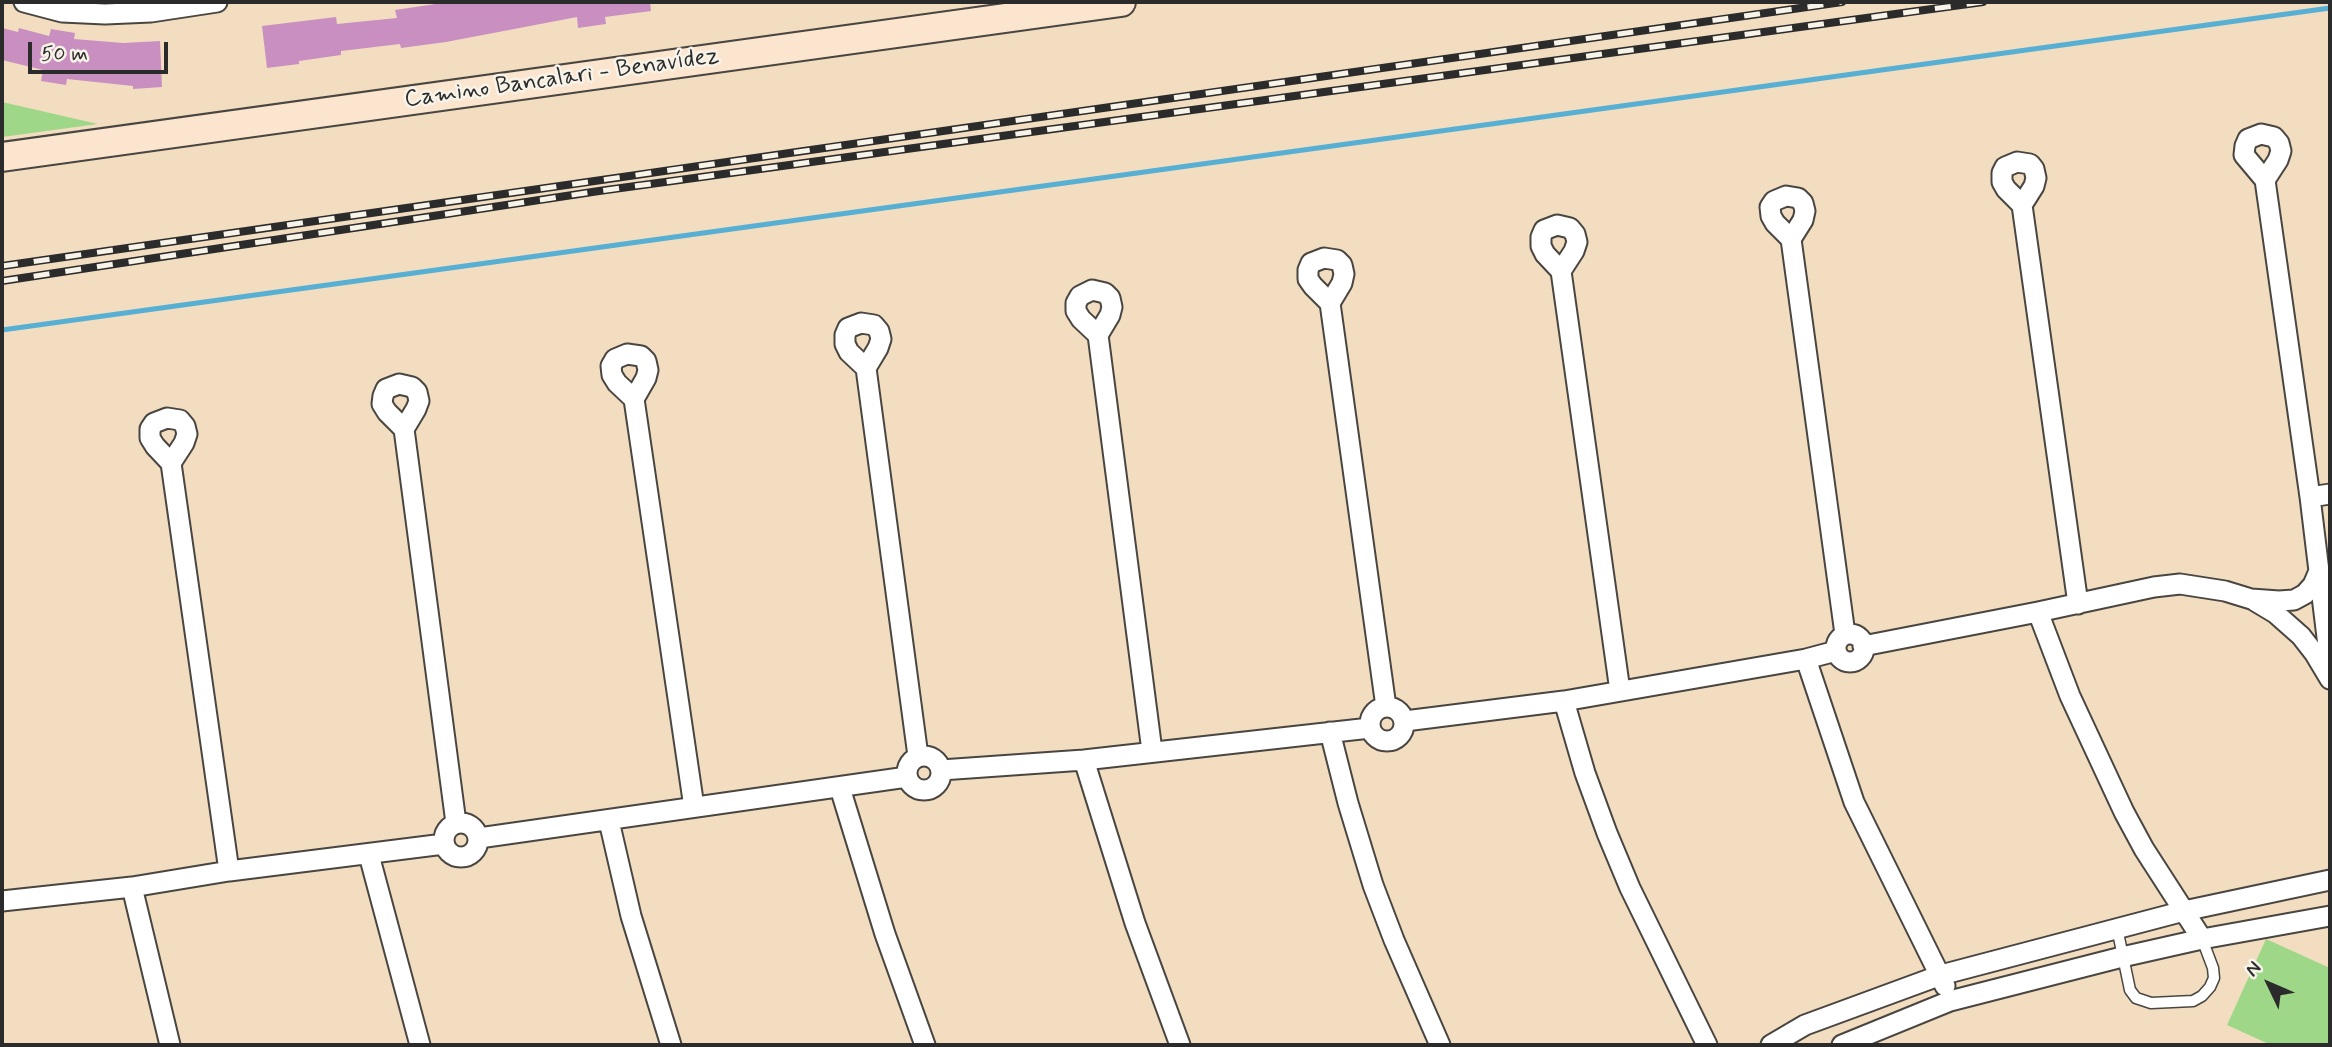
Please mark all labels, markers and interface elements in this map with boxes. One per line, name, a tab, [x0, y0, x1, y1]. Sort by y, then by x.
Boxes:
scale bar	[32, 28, 172, 72]
text: 50 m	[41, 40, 88, 68]
street label: Camino Bancalari - Benavídez	[403, 43, 721, 115]
north arrow	[2234, 949, 2304, 1019]
text: N	[2240, 956, 2267, 982]

